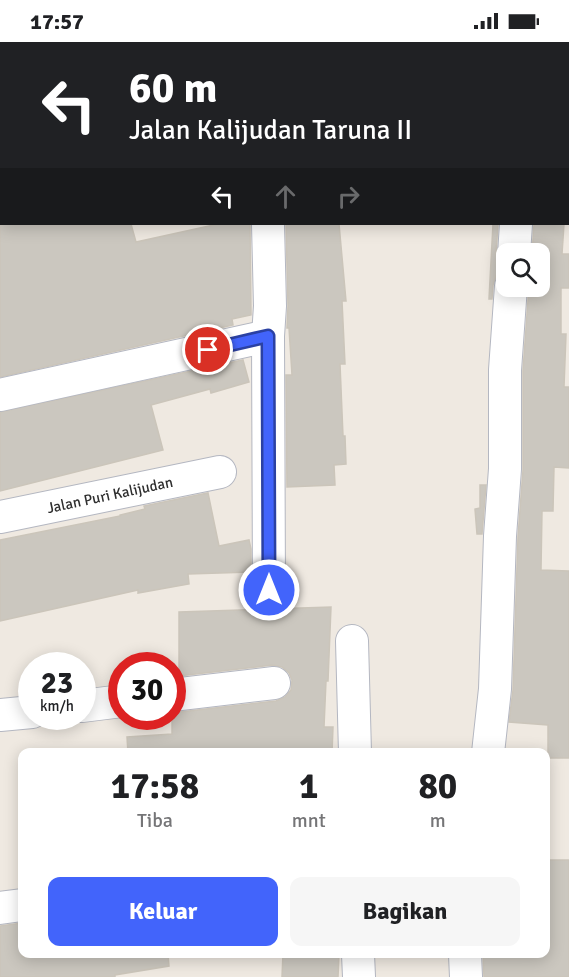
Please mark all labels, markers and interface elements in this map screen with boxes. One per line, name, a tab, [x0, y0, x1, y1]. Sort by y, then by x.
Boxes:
text: 17:57	[30, 8, 84, 35]
text: 60 m	[129, 63, 218, 114]
icon: left	[30, 66, 108, 144]
text: Jalan Kalijudan Taruna II	[129, 114, 412, 147]
icon: left	[206, 180, 239, 213]
icon: ahead	[269, 180, 302, 213]
icon: right	[332, 180, 365, 213]
map controls	[496, 243, 550, 297]
button: search	[496, 243, 550, 297]
pin	[182, 324, 233, 375]
icon: arrive	[191, 333, 224, 366]
street label: Jalan Puri Kalijudan	[45, 473, 175, 517]
position arrow	[237, 558, 301, 622]
speed limit sign: 30	[108, 652, 186, 730]
text: 23	[41, 665, 73, 702]
text: km/h	[40, 697, 74, 715]
text: 17:58	[111, 764, 199, 809]
text: 1	[299, 764, 318, 809]
text: 80	[418, 764, 457, 809]
text: Tiba	[137, 808, 173, 833]
text: mnt	[292, 808, 326, 833]
text: m	[430, 808, 446, 833]
button: Keluar	[48, 877, 278, 946]
button: Bagikan	[290, 877, 520, 946]

